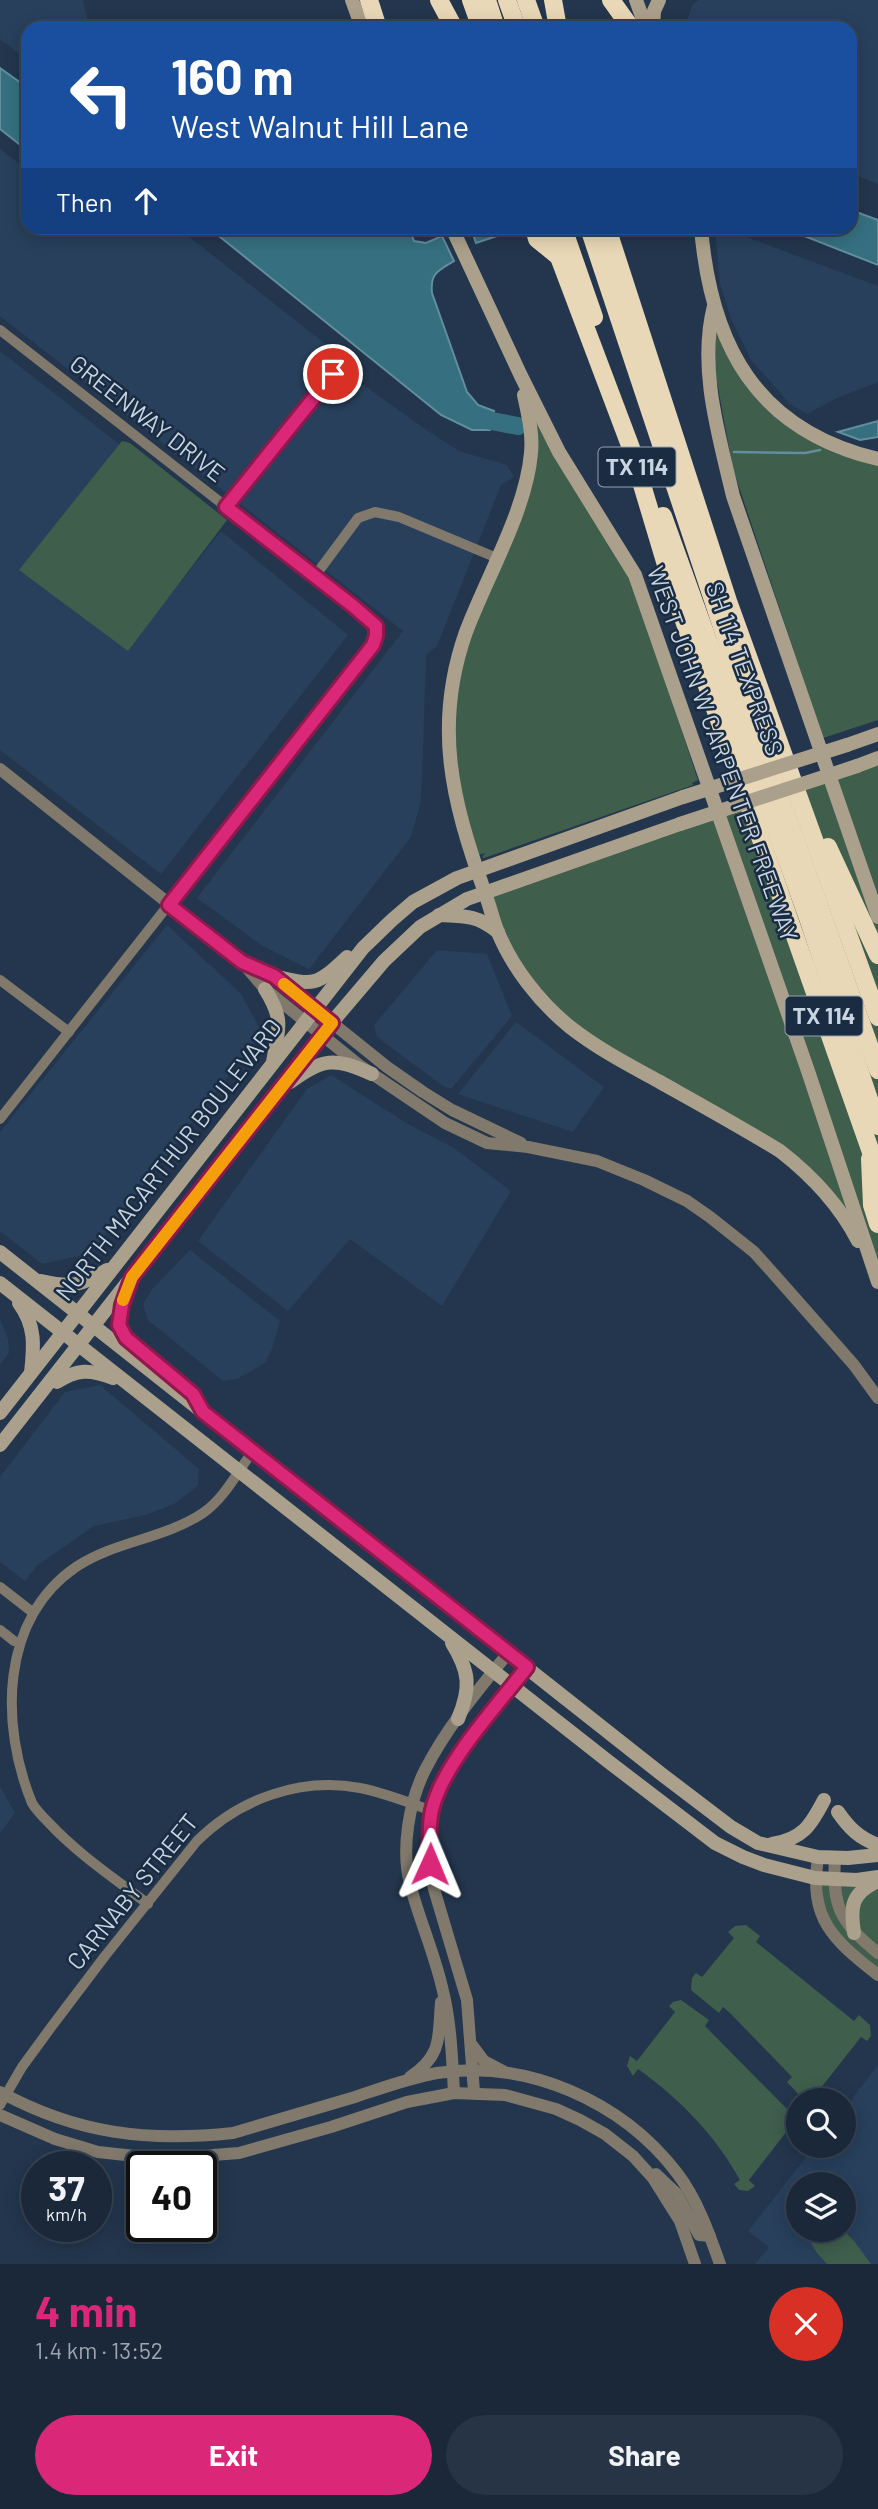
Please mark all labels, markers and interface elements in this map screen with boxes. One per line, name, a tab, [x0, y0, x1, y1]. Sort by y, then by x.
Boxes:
text: 160 m	[171, 46, 293, 105]
icon: left	[56, 49, 147, 140]
text: West Walnut Hill Lane	[171, 106, 469, 144]
icon: ahead	[127, 182, 165, 220]
text: Then	[56, 186, 113, 217]
pin	[303, 344, 363, 404]
street label: GREENWAY DRIVE	[65, 348, 231, 487]
icon: arrive	[314, 355, 352, 393]
road number: TX 114	[598, 447, 676, 486]
street label: WEST JOHN W CARPENTER FREEWAY	[642, 562, 805, 945]
street label: SH 114 TEXPRESS	[700, 578, 790, 759]
road number: TX 114	[786, 996, 862, 1036]
street label: NORTH MACARTHUR BOULEVARD	[49, 1012, 287, 1306]
street label: CARNABY STREET	[60, 1807, 204, 1975]
position arrow	[393, 1827, 467, 1901]
map controls	[786, 2088, 856, 2242]
button: search	[786, 2088, 856, 2158]
speed limit sign: 40	[126, 2151, 217, 2242]
text: 37	[48, 2166, 85, 2208]
button: layers	[786, 2172, 856, 2242]
text: km/h	[46, 2203, 87, 2225]
text: 4 min	[35, 2285, 138, 2335]
button: close	[769, 2287, 843, 2361]
text: 1.4 km · 13:52	[35, 2336, 163, 2364]
button: Exit	[35, 2415, 432, 2495]
button: Share	[446, 2415, 843, 2495]

